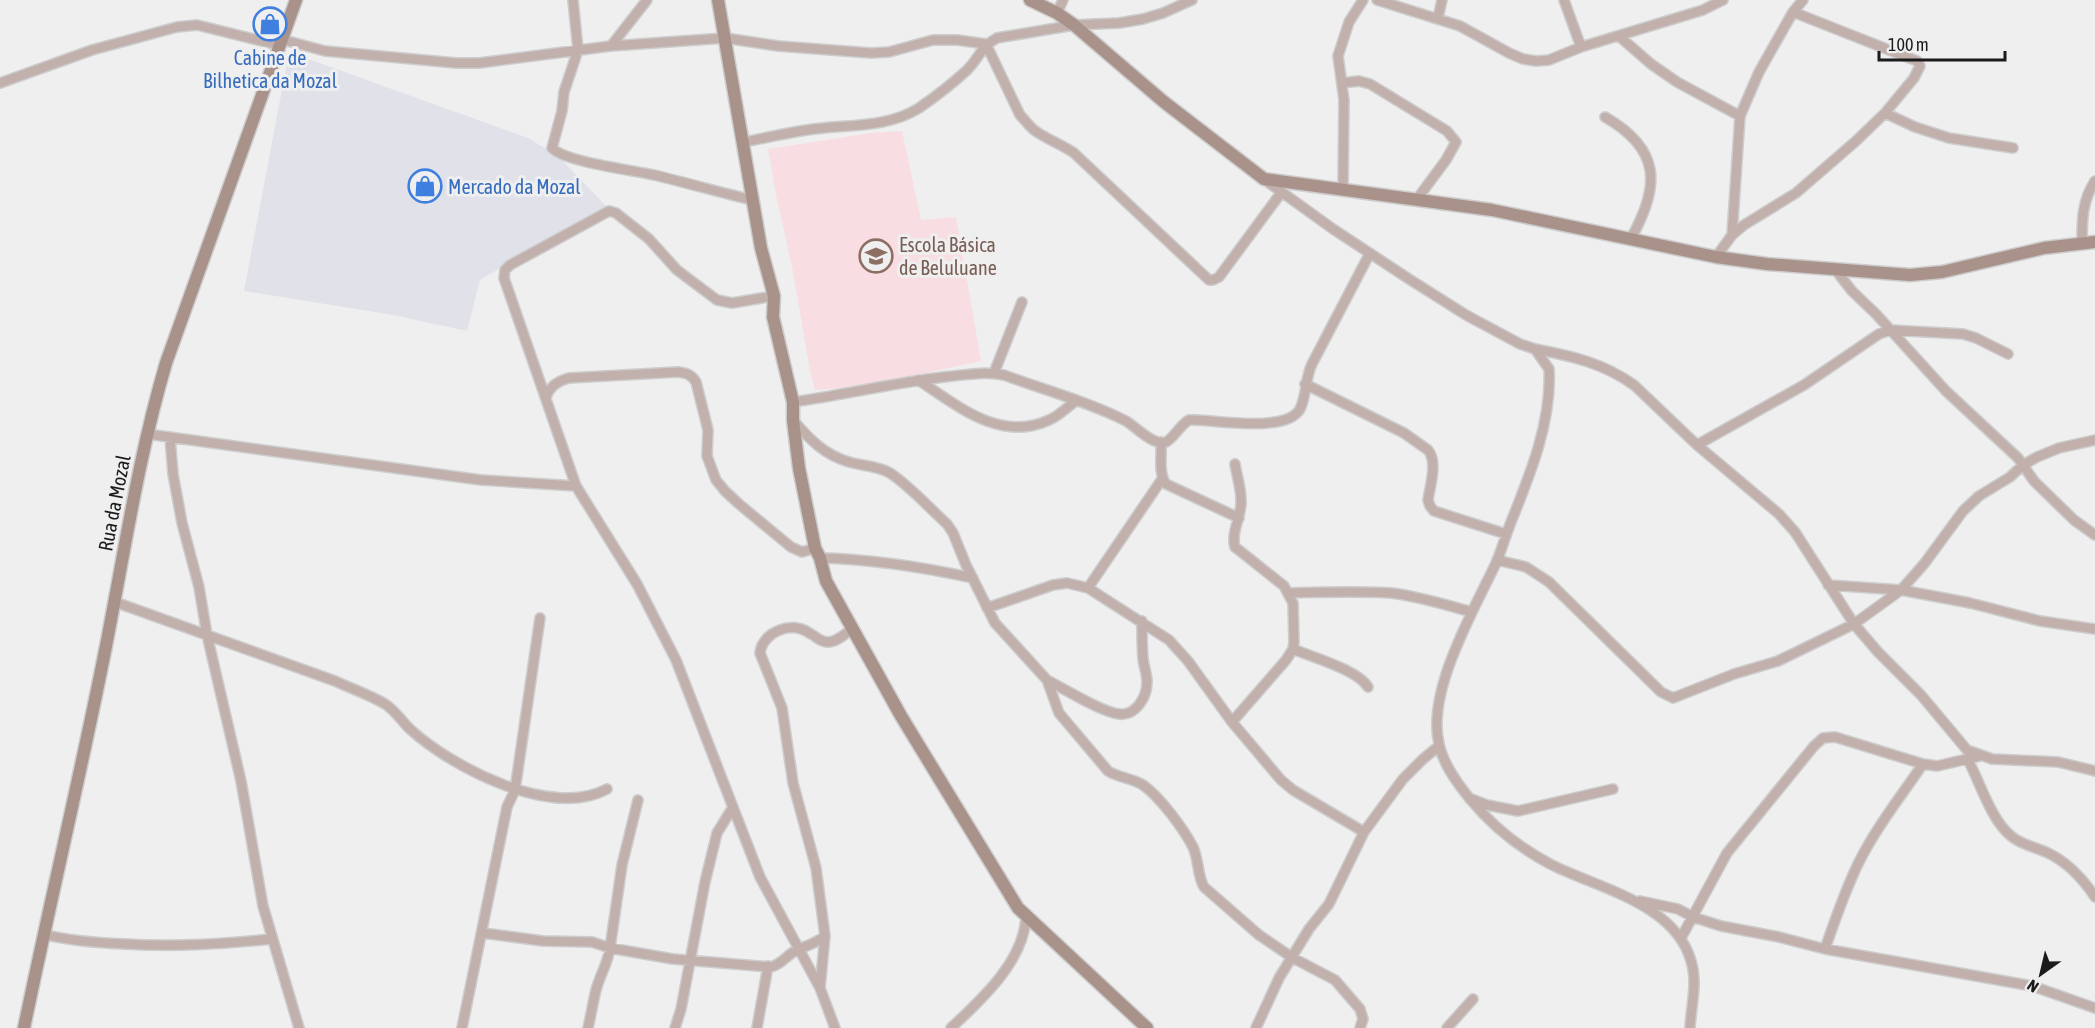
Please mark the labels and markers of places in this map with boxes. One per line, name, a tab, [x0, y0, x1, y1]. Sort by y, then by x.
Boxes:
shop icon: Cabine de Bilhetica da Mozal	[252, 6, 288, 42]
place label: Cabine de Bilhetica da Mozal	[203, 46, 338, 92]
shop icon: Mercado da Mozal	[407, 168, 443, 204]
place label: Mercado da Mozal	[448, 175, 581, 198]
place label: Escola Básica de Beluluane	[899, 233, 997, 279]
school or university icon: Escola Básica de Beluluane	[858, 238, 894, 274]

